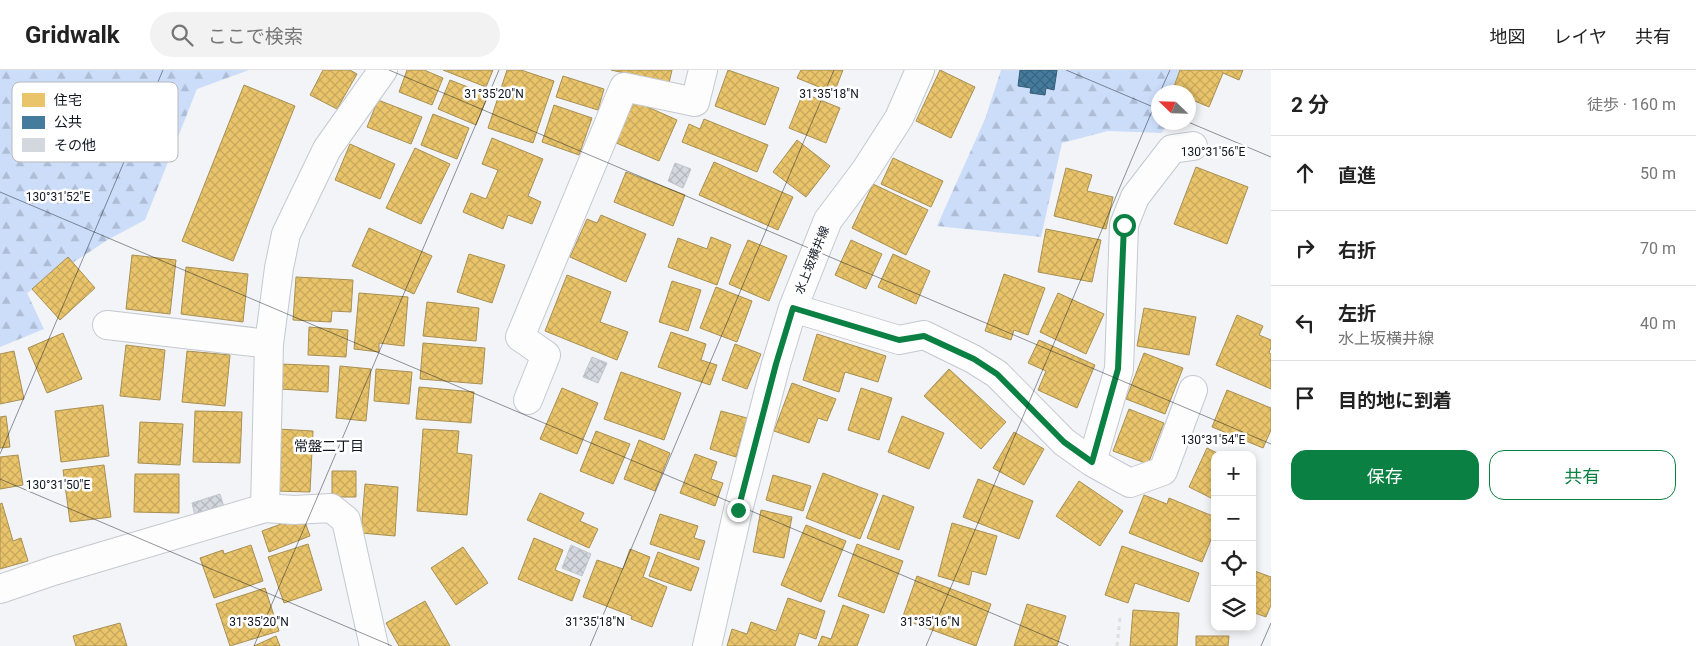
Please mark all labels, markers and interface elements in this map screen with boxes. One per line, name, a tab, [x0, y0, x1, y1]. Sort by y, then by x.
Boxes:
search box	[150, 12, 500, 57]
text: Gridwalk	[25, 21, 120, 49]
icon: search	[168, 21, 196, 49]
text: ここで検索	[208, 25, 303, 48]
text: 地図	[1490, 26, 1526, 47]
text: レイヤ	[1554, 26, 1607, 47]
text: 共有	[1635, 26, 1671, 47]
legend	[12, 82, 178, 162]
north arrow	[1151, 85, 1196, 130]
text: 31°35'20"N	[464, 87, 524, 101]
text: 31°35'18"N	[799, 87, 859, 101]
text: 住宅	[54, 92, 82, 108]
text: 2 分	[1291, 93, 1329, 117]
text: 徒歩 · 160 m	[1587, 95, 1676, 114]
text: 公共	[54, 114, 82, 130]
text: その他	[54, 137, 96, 153]
text: 130°31'56"E	[1181, 145, 1245, 159]
icon: ahead	[1291, 159, 1319, 187]
text: 直進	[1338, 164, 1376, 187]
text: 50 m	[1640, 164, 1676, 183]
text: 130°31'52"E	[26, 190, 90, 204]
route start	[1113, 214, 1136, 237]
street label: 水上坂横井線	[792, 224, 832, 296]
icon: right	[1291, 234, 1319, 262]
text: 右折	[1338, 239, 1376, 262]
text: 70 m	[1640, 239, 1676, 258]
text: 左折	[1338, 302, 1376, 325]
icon: left	[1291, 309, 1319, 337]
text: 40 m	[1640, 314, 1676, 333]
text: 水上坂横井線	[1338, 329, 1434, 348]
icon: arrive	[1291, 384, 1319, 412]
text: 目的地に到着	[1338, 389, 1452, 412]
text: 130°31'54"E	[1181, 433, 1245, 447]
district label: 常盤二丁目	[294, 438, 364, 454]
button: 保存	[1291, 450, 1479, 500]
button: 共有	[1489, 450, 1676, 500]
map controls	[1211, 451, 1256, 631]
button: +	[1211, 451, 1256, 496]
text: 130°31'50"E	[26, 478, 90, 492]
button: −	[1211, 496, 1256, 541]
route end	[727, 499, 750, 522]
button: locate	[1211, 541, 1256, 586]
button: layers	[1211, 586, 1256, 631]
text: 31°35'20"N	[229, 615, 289, 629]
text: 31°35'18"N	[565, 615, 625, 629]
text: 31°35'16"N	[900, 615, 960, 629]

